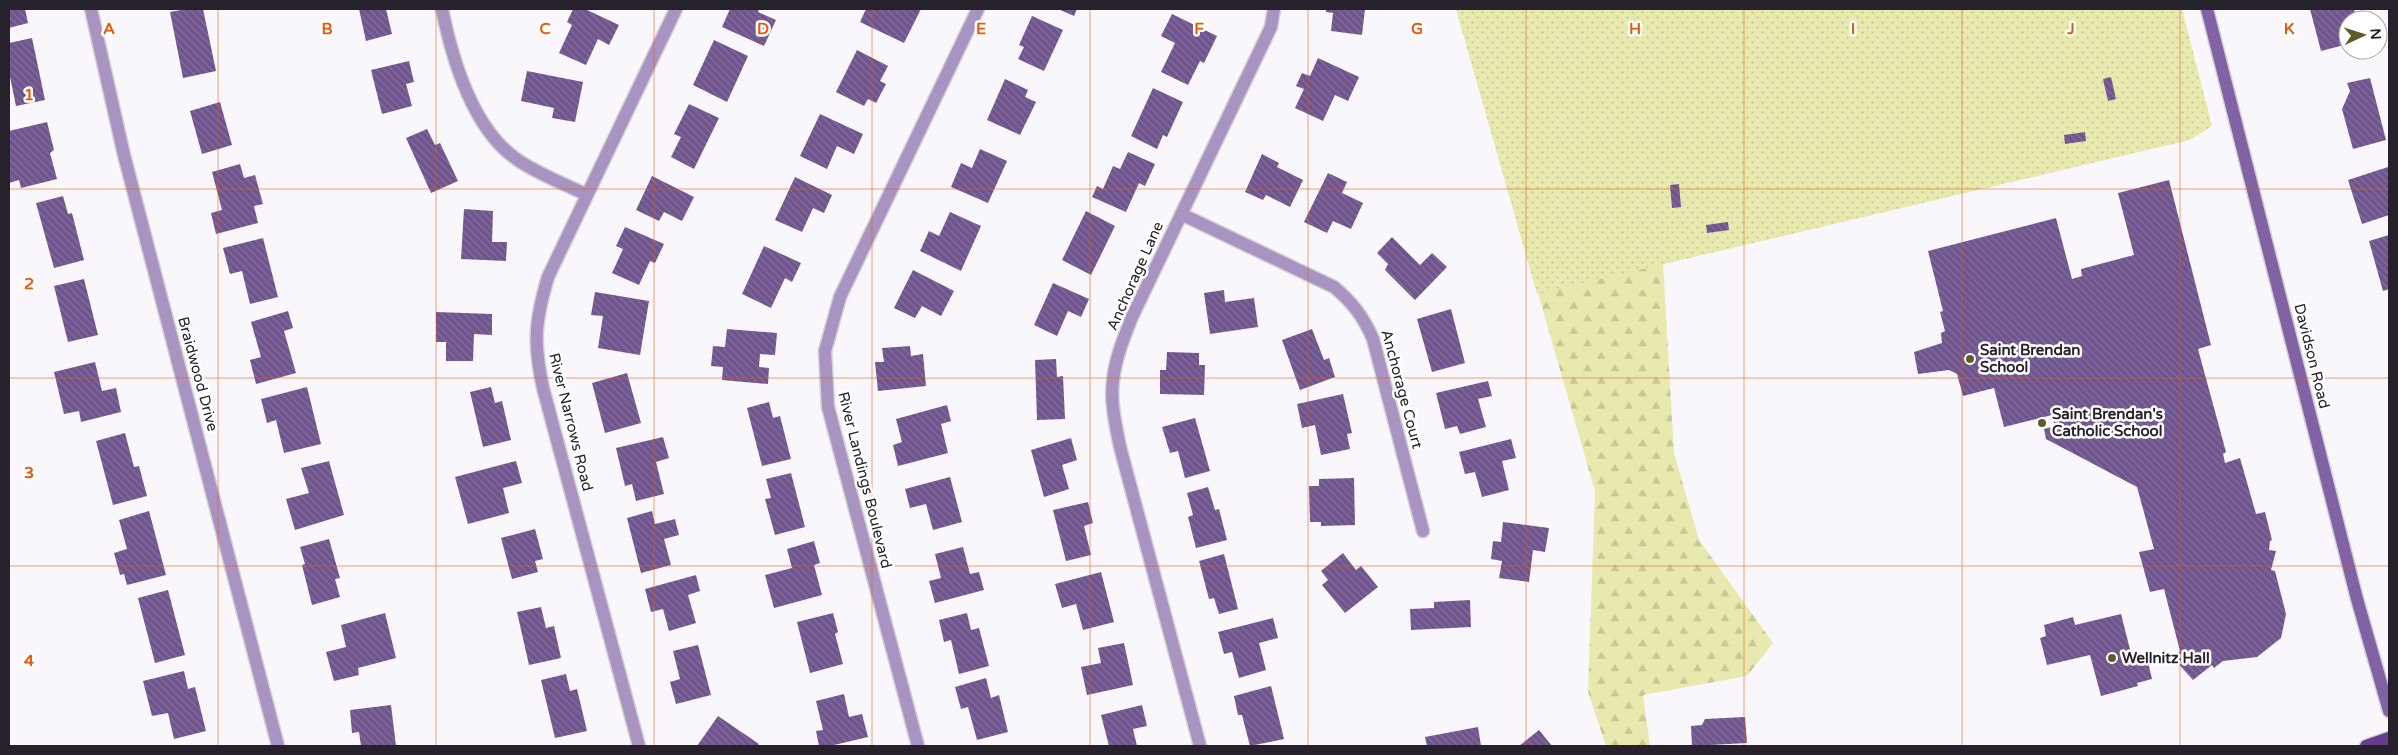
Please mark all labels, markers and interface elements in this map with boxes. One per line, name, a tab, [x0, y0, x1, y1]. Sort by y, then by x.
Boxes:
north arrow	[2338, 10, 2388, 60]
text: A	[103, 19, 115, 39]
text: B	[321, 19, 333, 39]
text: C	[539, 19, 551, 39]
text: D	[757, 19, 769, 39]
text: E	[976, 19, 986, 39]
text: F	[1194, 19, 1204, 39]
text: G	[1411, 19, 1423, 39]
text: H	[1629, 19, 1641, 39]
text: I	[1851, 19, 1855, 39]
text: J	[2066, 19, 2075, 39]
text: K	[2284, 19, 2295, 39]
text: N	[2367, 28, 2384, 40]
text: 1	[24, 85, 34, 105]
street label: Anchorage Lane	[1103, 219, 1167, 333]
text: 2	[24, 274, 34, 294]
street label: Davidson Road	[2290, 302, 2334, 410]
street label: Braidwood Drive	[174, 315, 222, 433]
street label: Anchorage Court	[1377, 328, 1427, 451]
place label: Saint Brendan School	[1980, 341, 2080, 376]
street label: River Narrows Road	[545, 351, 597, 493]
marker: Saint Brendan School	[1964, 353, 1976, 365]
street label: River Landings Boulevard	[834, 390, 896, 570]
place label: Saint Brendan's Catholic School	[2052, 405, 2163, 440]
marker: Saint Brendan's Catholic School	[2036, 417, 2048, 429]
text: 3	[24, 463, 34, 483]
place label: Wellnitz Hall	[2122, 649, 2210, 667]
text: 4	[24, 651, 34, 671]
marker: Wellnitz Hall	[2106, 652, 2118, 664]

